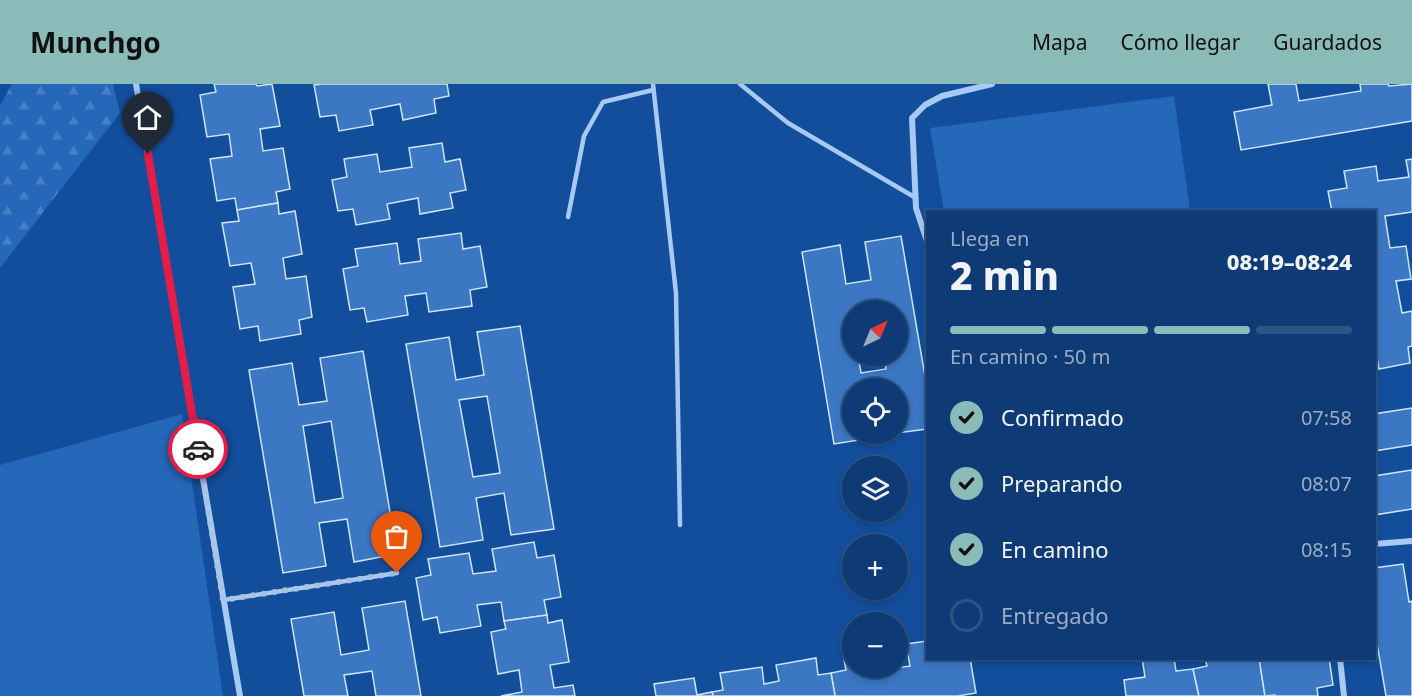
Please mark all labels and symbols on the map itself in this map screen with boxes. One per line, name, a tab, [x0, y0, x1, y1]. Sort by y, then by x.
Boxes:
pin	[122, 92, 173, 154]
north arrow	[842, 300, 908, 366]
courier	[168, 419, 228, 479]
pin	[371, 511, 422, 573]

